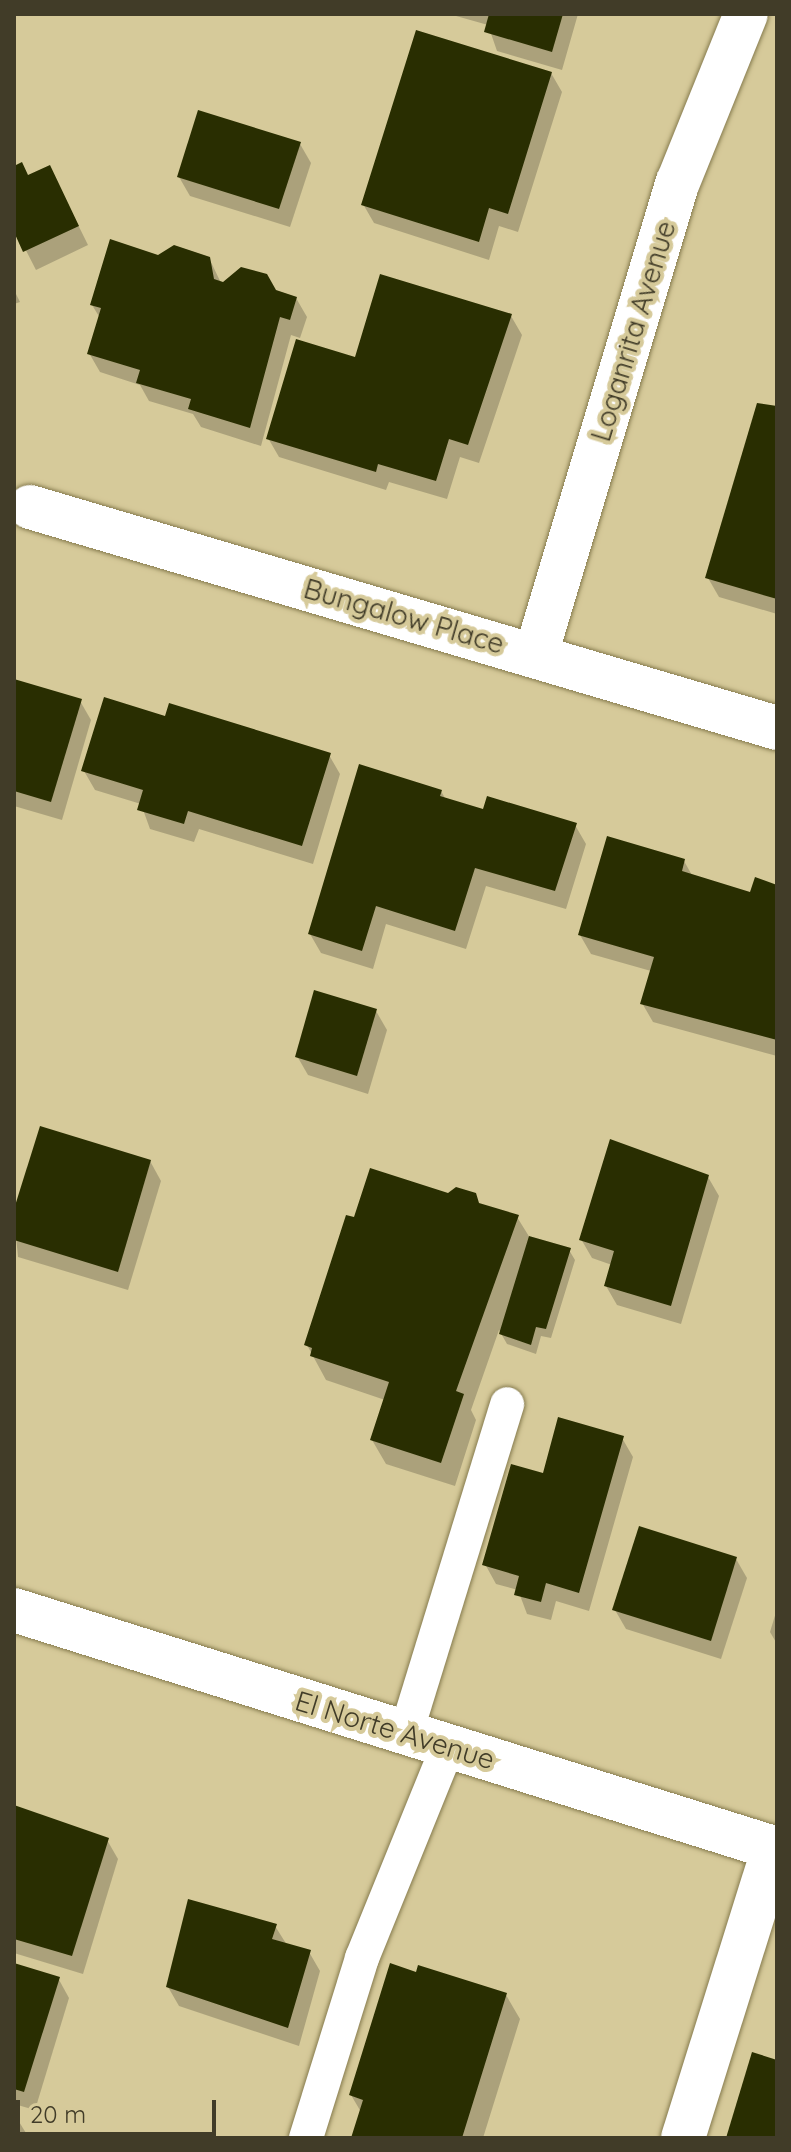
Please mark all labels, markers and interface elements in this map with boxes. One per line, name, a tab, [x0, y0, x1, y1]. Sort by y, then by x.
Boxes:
street label: Loganrita Avenue	[583, 217, 683, 445]
street label: Bungalow Place	[300, 571, 508, 661]
street label: El Norte Avenue	[291, 1684, 499, 1776]
scale bar	[20, 2084, 220, 2134]
text: 20 m	[30, 2099, 86, 2129]

